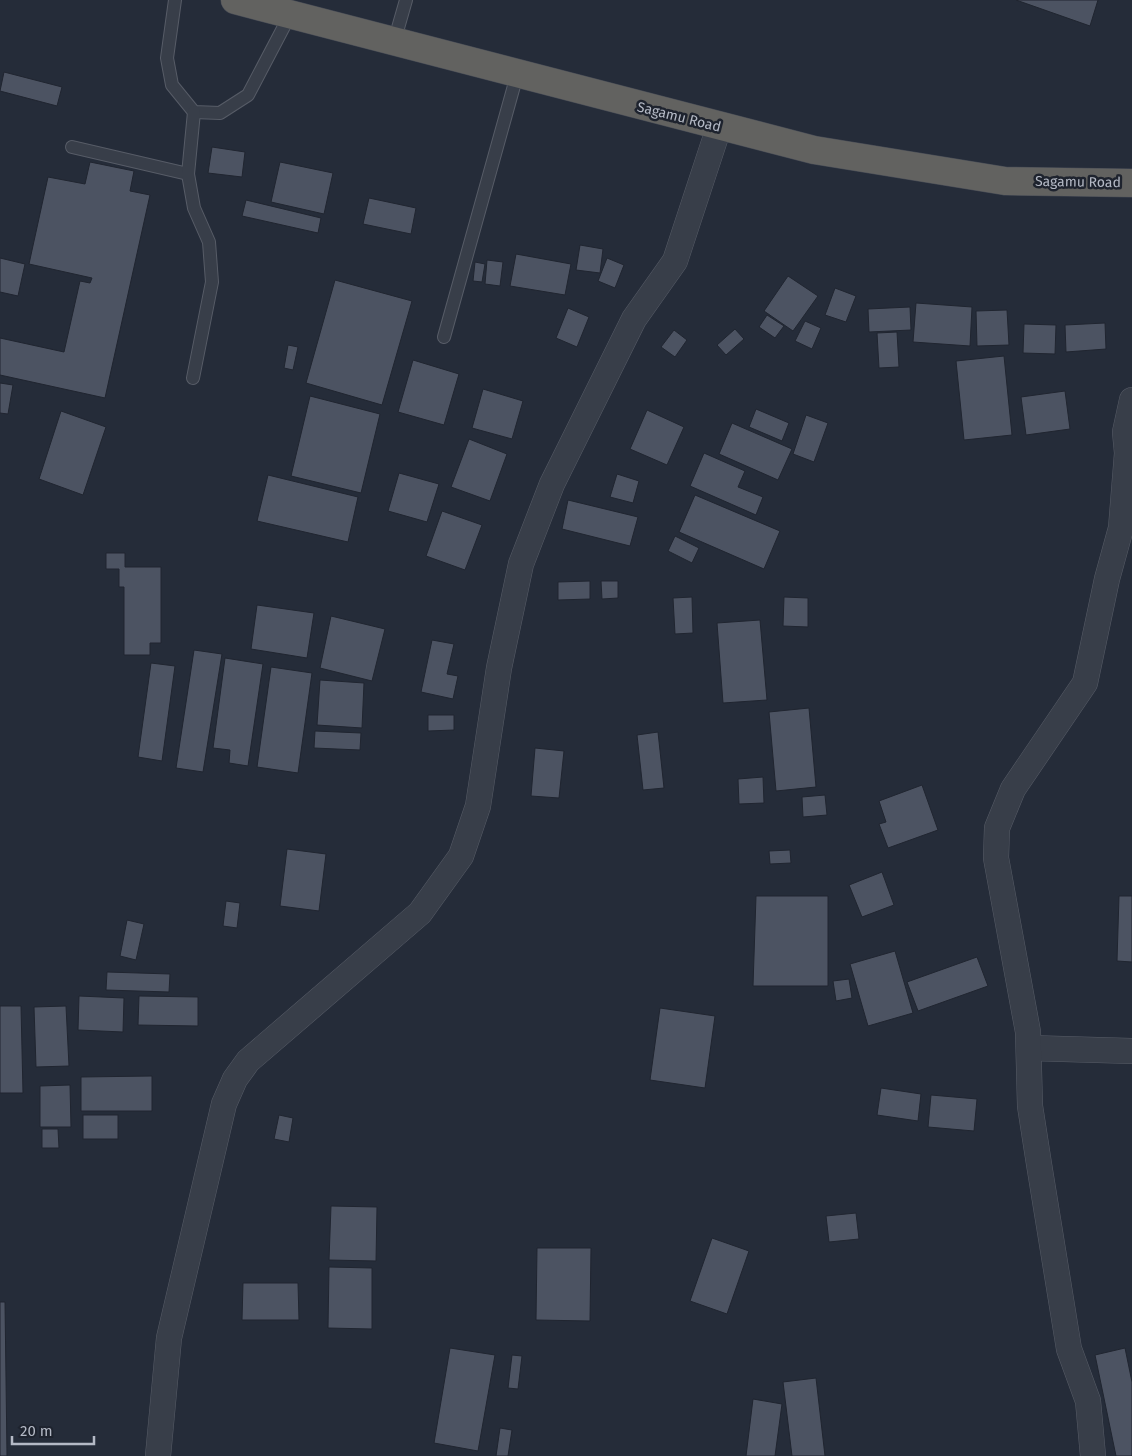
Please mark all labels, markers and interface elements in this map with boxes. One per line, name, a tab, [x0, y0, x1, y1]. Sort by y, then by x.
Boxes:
street label: Sagamu Road	[635, 98, 723, 136]
street label: Sagamu Road	[1035, 173, 1121, 191]
scale bar	[12, 1414, 95, 1446]
text: 20 m	[20, 1422, 53, 1440]

